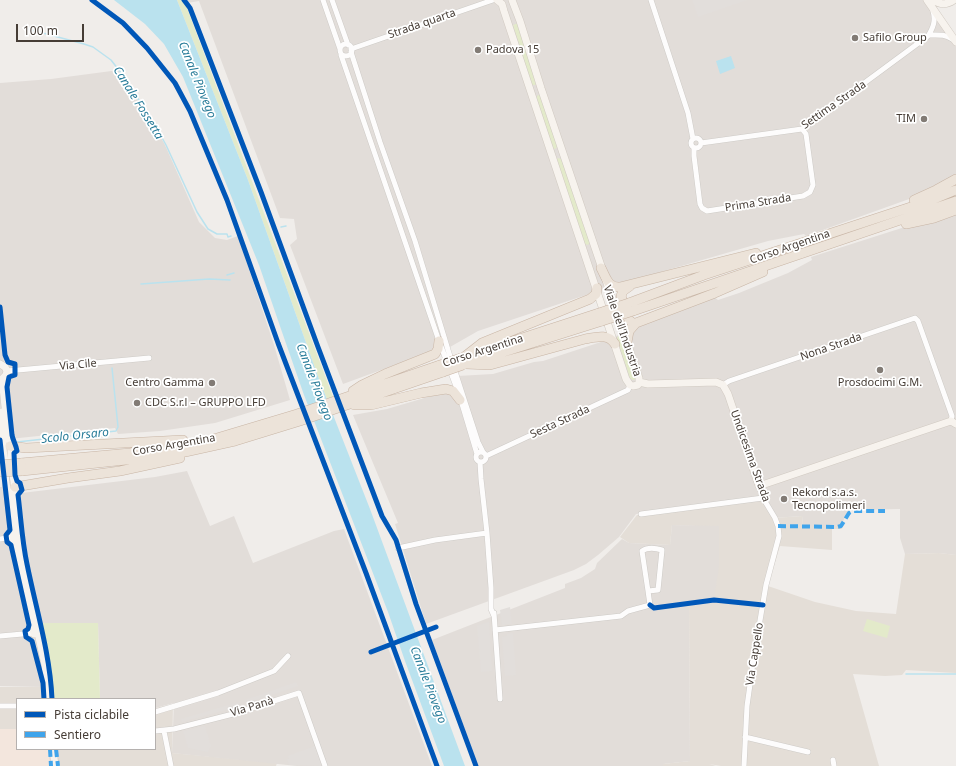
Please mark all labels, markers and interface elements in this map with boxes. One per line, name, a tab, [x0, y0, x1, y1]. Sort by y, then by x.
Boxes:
street label: Strada quarta	[386, 6, 458, 42]
scale bar	[18, 16, 86, 42]
text: 100 m	[23, 22, 58, 39]
place label: Safilo Group	[863, 31, 927, 45]
marker: Safilo Group	[850, 33, 860, 43]
water label: Canale Piovego	[175, 40, 219, 120]
place label: Padova 15	[486, 43, 539, 57]
marker: Padova 15	[473, 45, 483, 55]
water label: Canale Fossetta	[110, 64, 166, 142]
street label: Settima Strada	[799, 78, 869, 132]
place label: TIM	[896, 112, 916, 126]
marker: TIM	[919, 114, 929, 124]
street label: Prima Strada	[724, 191, 792, 215]
street label: Corso Argentina	[748, 227, 832, 267]
street label: Viale dell'Industria	[600, 284, 644, 378]
street label: Nona Strada	[798, 330, 864, 364]
street label: Corso Argentina	[441, 332, 525, 370]
water label: Canale Piovego	[293, 341, 335, 423]
street label: Via Cile	[59, 357, 97, 373]
marker: Prosdocimi G.M.	[875, 365, 885, 375]
place label: Centro Gamma	[125, 376, 204, 390]
place label: Prosdocimi G.M.	[838, 376, 922, 390]
marker: Centro Gamma	[207, 378, 217, 388]
place label: CDC S.r.l – GRUPPO LFD	[145, 396, 266, 410]
marker: CDC S.r.l – GRUPPO LFD	[132, 398, 142, 408]
street label: Sesta Strada	[528, 403, 592, 441]
street label: Undicesima Strada	[727, 408, 773, 504]
water label: Scolo Orsaro	[40, 425, 110, 447]
street label: Corso Argentina	[132, 431, 216, 459]
place label: Rekord s.a.s. Tecnopolimeri	[792, 486, 865, 512]
marker: Rekord s.a.s. Tecnopolimeri	[779, 494, 789, 504]
street label: Via Cappello	[744, 622, 766, 686]
water label: Canale Piovego	[407, 644, 449, 726]
street label: Via Panà	[229, 694, 275, 720]
legend	[16, 698, 156, 750]
text: Pista ciclabile	[54, 706, 129, 723]
text: Sentiero	[54, 726, 101, 743]

